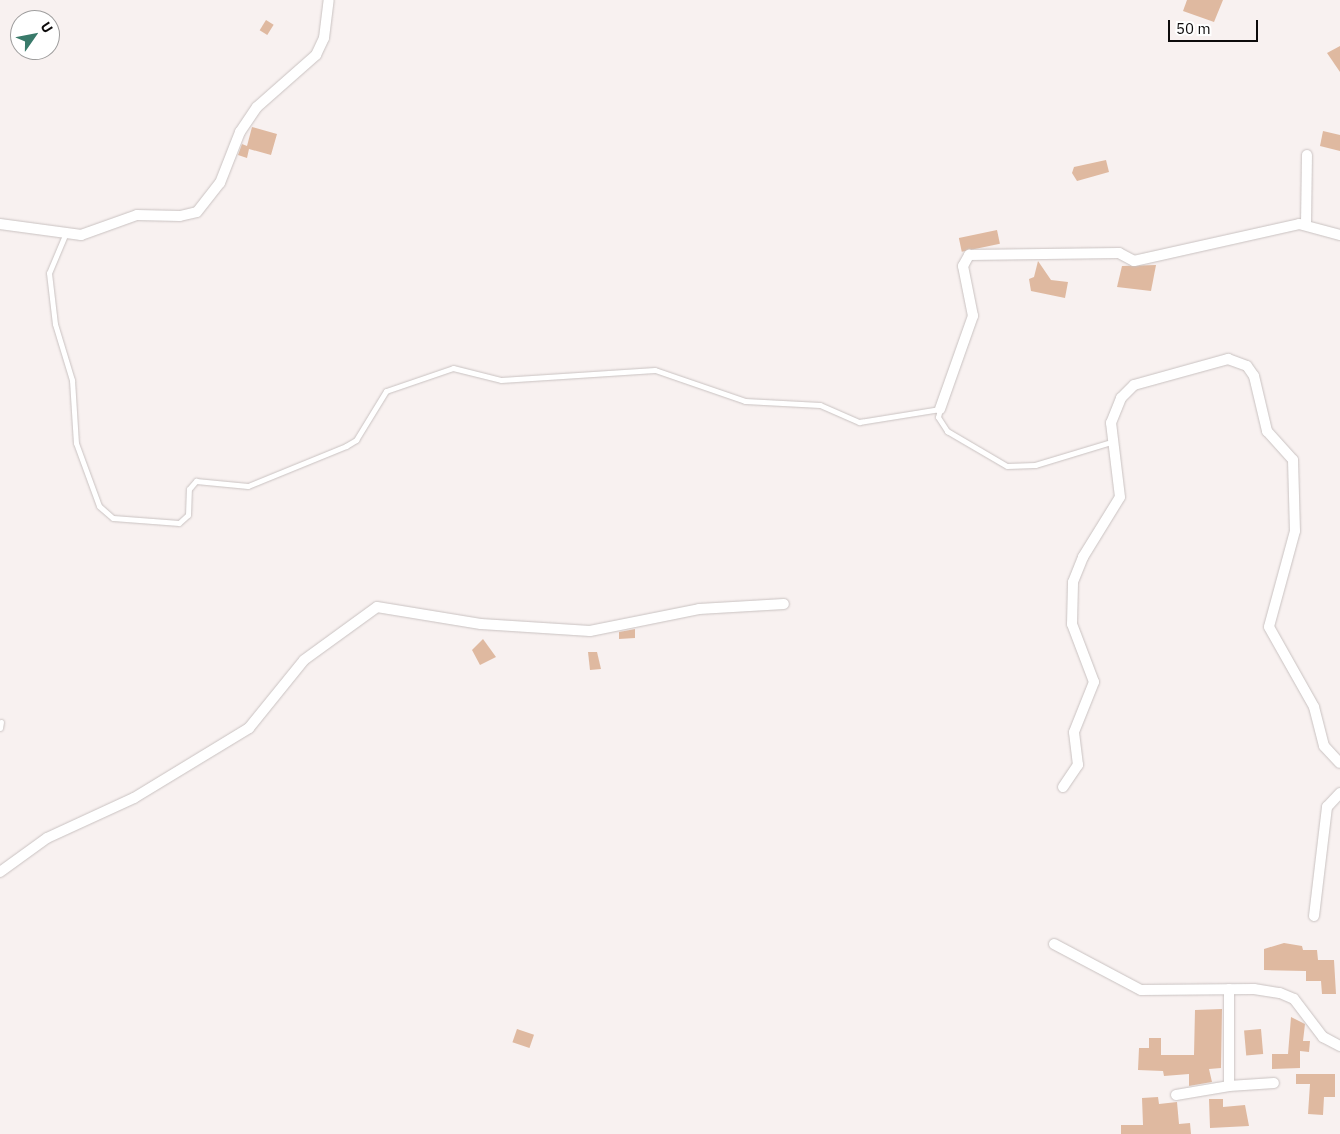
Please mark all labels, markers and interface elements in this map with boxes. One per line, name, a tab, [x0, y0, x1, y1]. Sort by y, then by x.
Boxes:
north arrow	[10, 10, 60, 60]
scale bar	[1170, 10, 1260, 42]
text: U	[37, 18, 57, 36]
text: 50 m	[1176, 19, 1211, 38]

